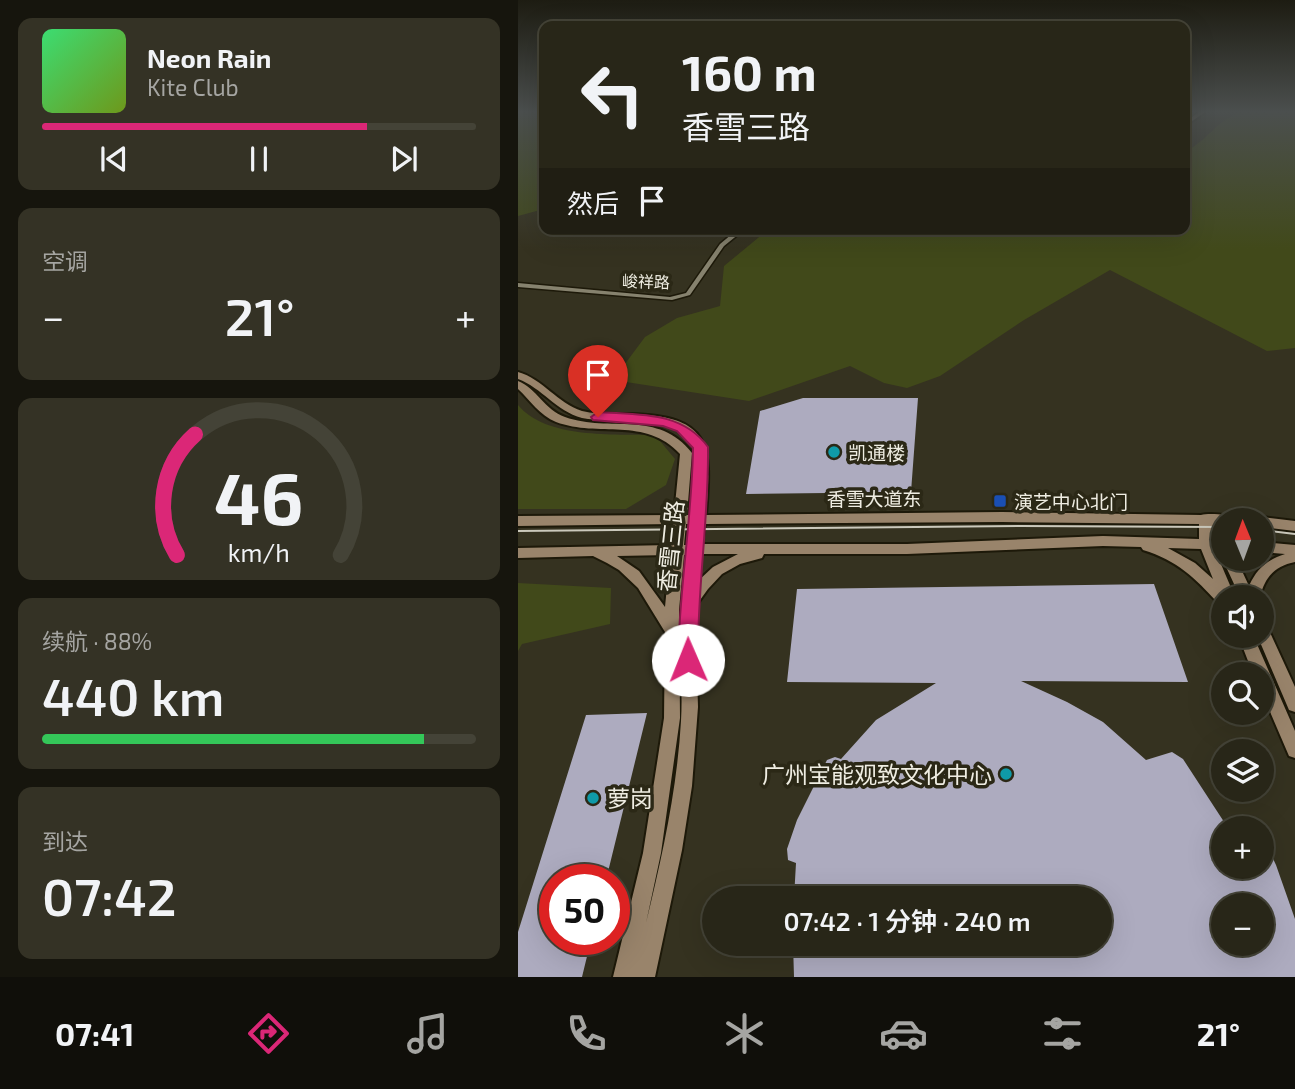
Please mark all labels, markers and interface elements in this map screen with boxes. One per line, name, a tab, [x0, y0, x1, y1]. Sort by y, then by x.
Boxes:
text: Neon Rain	[147, 42, 271, 73]
text: 160 m	[682, 42, 817, 101]
icon: left	[567, 49, 658, 140]
text: Kite Club	[147, 73, 239, 101]
text: 香雪三路	[682, 107, 810, 145]
icon: previous	[95, 140, 133, 178]
icon: pause	[240, 140, 278, 178]
icon: next	[385, 140, 423, 178]
icon: arrive	[633, 182, 671, 220]
text: 然后	[567, 187, 619, 218]
text: 空调	[42, 247, 88, 275]
street label: 峻祥路	[622, 271, 670, 291]
text: 21°	[225, 284, 295, 346]
text: −	[42, 293, 64, 339]
text: +	[455, 293, 476, 339]
pin	[568, 345, 628, 417]
icon: arrive	[579, 356, 617, 394]
place label: 凯通楼	[848, 441, 905, 464]
marker: 凯通楼	[826, 444, 842, 460]
text: 46	[214, 452, 304, 540]
street label: 香雪大道东	[826, 487, 922, 510]
place label: 演艺中心北门	[1014, 490, 1128, 513]
marker: 演艺中心北门	[992, 493, 1008, 509]
street label: 香雪三路	[651, 499, 689, 593]
north arrow	[1211, 508, 1274, 570]
map controls	[1211, 508, 1274, 956]
text: km/h	[228, 536, 290, 566]
button: sound	[1211, 585, 1274, 648]
position arrow	[651, 623, 725, 697]
text: 续航 · 88%	[42, 627, 152, 655]
button: search	[1211, 662, 1274, 725]
text: 440 km	[42, 664, 225, 726]
button: layers	[1211, 739, 1274, 802]
place label: 广州宝能观致文化中心	[762, 760, 992, 788]
marker: 广州宝能观致文化中心	[998, 766, 1014, 782]
place label: 萝岗	[607, 784, 653, 812]
marker: 萝岗	[585, 790, 601, 806]
button: +	[1211, 816, 1274, 879]
text: 到达	[42, 827, 88, 855]
text: 07:42	[42, 864, 177, 926]
speed limit sign: 50	[539, 864, 630, 955]
button: −	[1211, 893, 1274, 956]
text: 07:42 · 1 分钟 · 240 m	[783, 905, 1031, 936]
icon: directions	[244, 1009, 293, 1058]
icon: music	[403, 1009, 452, 1058]
icon: phone	[562, 1009, 611, 1058]
icon: climate	[720, 1009, 769, 1058]
icon: car	[879, 1009, 928, 1058]
icon: filters	[1038, 1009, 1087, 1058]
text: 07:41	[55, 1014, 134, 1052]
text: 21°	[1197, 1014, 1240, 1052]

